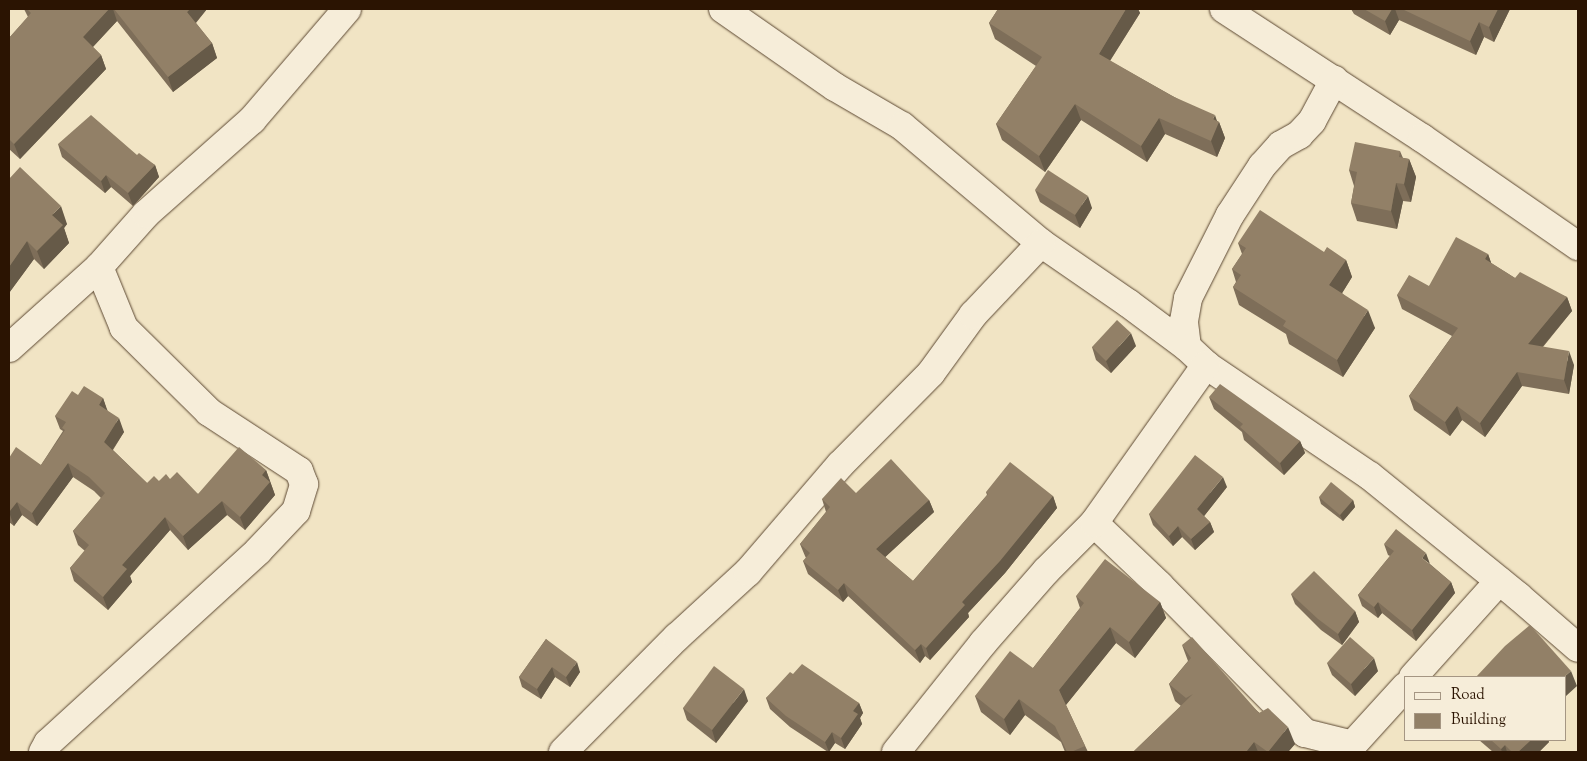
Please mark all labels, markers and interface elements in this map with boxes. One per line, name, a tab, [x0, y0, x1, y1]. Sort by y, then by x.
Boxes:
legend	[1404, 676, 1567, 741]
text: Road	[1451, 685, 1485, 706]
text: Building	[1451, 710, 1506, 731]

